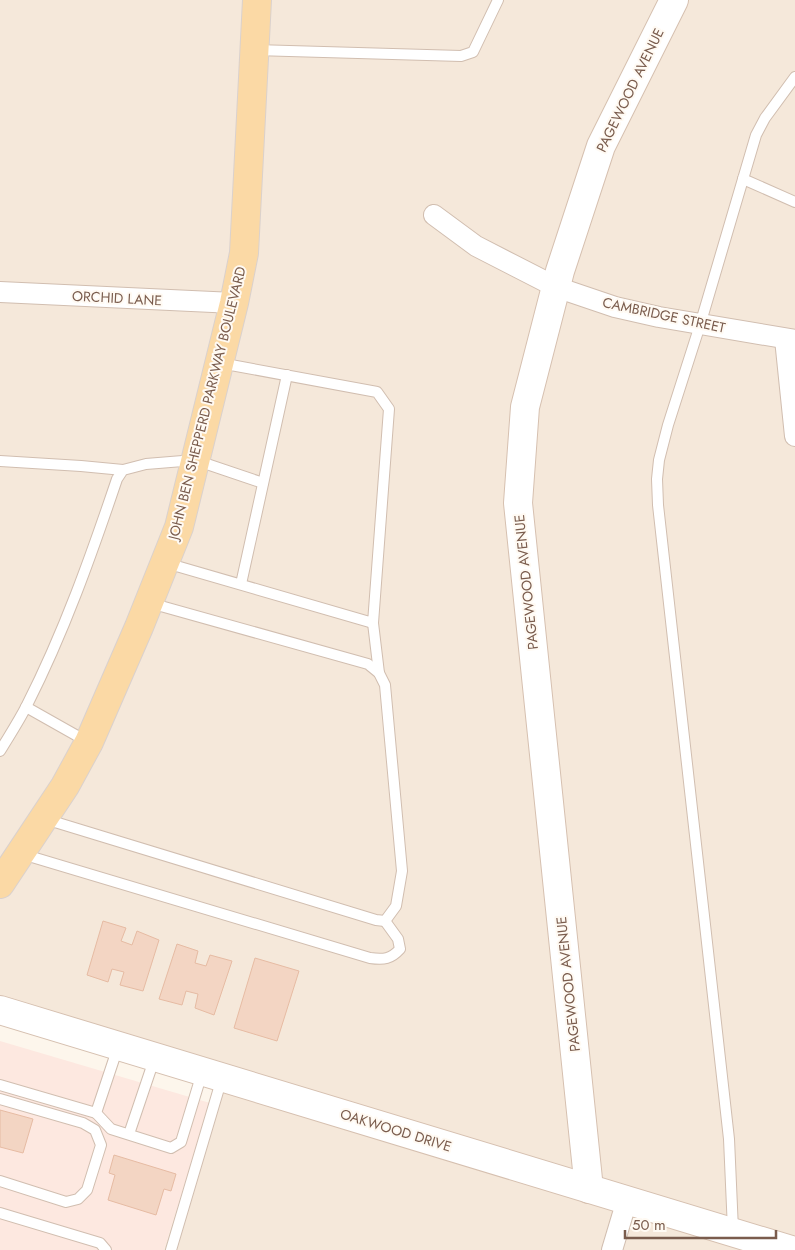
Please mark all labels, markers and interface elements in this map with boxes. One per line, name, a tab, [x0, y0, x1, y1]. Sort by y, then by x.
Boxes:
street label: PAGEWOOD AVENUE	[591, 25, 669, 155]
street label: JOHN BEN SHEPPERD PARKWAY BOULEVARD	[163, 264, 251, 544]
street label: ORCHID LANE	[71, 286, 163, 310]
street label: CAMBRIDGE STREET	[601, 292, 728, 338]
street label: PAGEWOOD AVENUE	[509, 513, 543, 651]
street label: PAGEWOOD AVENUE	[551, 915, 585, 1053]
street label: OAKWOOD DRIVE	[338, 1104, 454, 1156]
scale bar	[625, 1208, 776, 1240]
text: 50 m	[632, 1214, 666, 1236]

